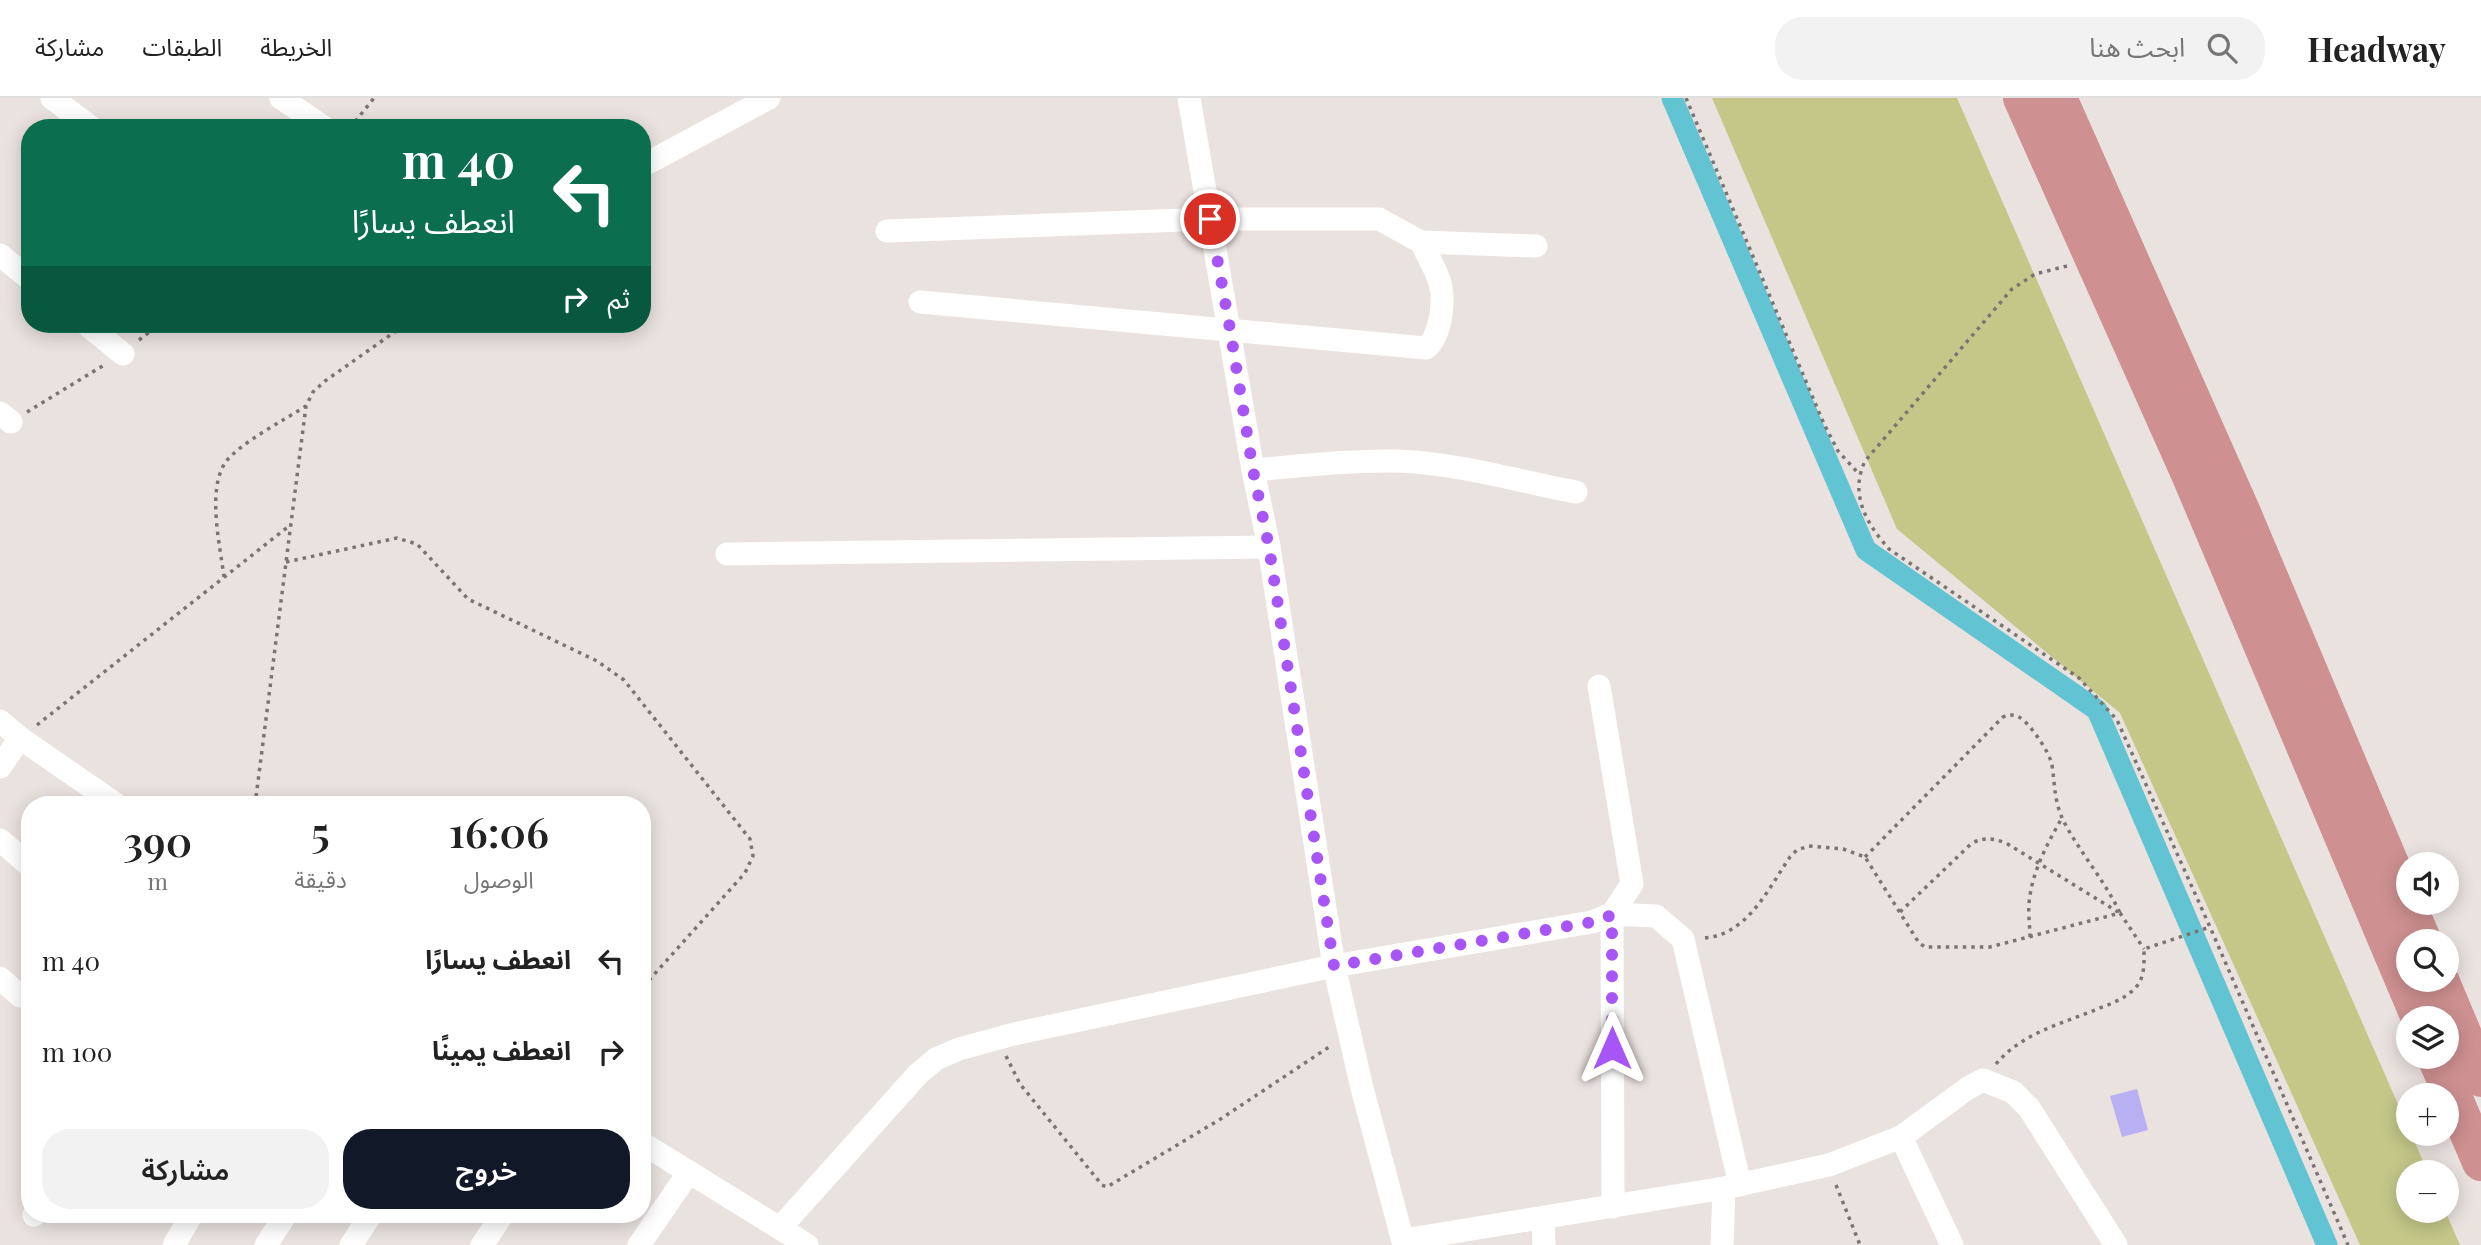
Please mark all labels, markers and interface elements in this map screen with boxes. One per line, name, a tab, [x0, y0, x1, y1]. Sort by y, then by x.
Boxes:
search box	[1775, 17, 2265, 80]
text: Headway	[2307, 26, 2446, 70]
text: ابحث هنا	[2089, 29, 2185, 64]
icon: search	[2203, 29, 2241, 67]
text: مشاركة	[35, 30, 104, 62]
text: الطبقات	[142, 30, 222, 62]
text: الخريطة	[260, 30, 332, 62]
text: 40 m	[402, 126, 515, 191]
icon: left	[539, 147, 630, 238]
pin	[1180, 189, 1240, 249]
text: انعطف يسارًا	[352, 198, 515, 241]
icon: arrive	[1191, 200, 1229, 238]
icon: right	[556, 280, 594, 318]
text: ثم	[608, 280, 630, 315]
text: 5	[311, 803, 330, 859]
text: 16:06	[449, 803, 549, 859]
text: 390	[123, 812, 192, 868]
map controls	[2396, 852, 2459, 1223]
button: sound	[2396, 852, 2459, 915]
text: دقيقة	[294, 863, 347, 894]
text: الوصول	[464, 863, 534, 894]
text: m	[147, 865, 168, 896]
button: search	[2396, 929, 2459, 992]
text: انعطف يسارًا	[425, 941, 571, 976]
icon: left	[592, 942, 630, 980]
text: 40 m	[42, 943, 100, 978]
button: layers	[2396, 1006, 2459, 1069]
position arrow	[1575, 1011, 1649, 1085]
text: انعطف يمينًا	[432, 1032, 571, 1067]
icon: right	[592, 1033, 630, 1071]
text: 100 m	[42, 1034, 112, 1069]
button: +	[2396, 1083, 2459, 1146]
button: مشاركة	[42, 1129, 329, 1209]
button: خروج	[343, 1129, 630, 1209]
button: −	[2396, 1160, 2459, 1223]

